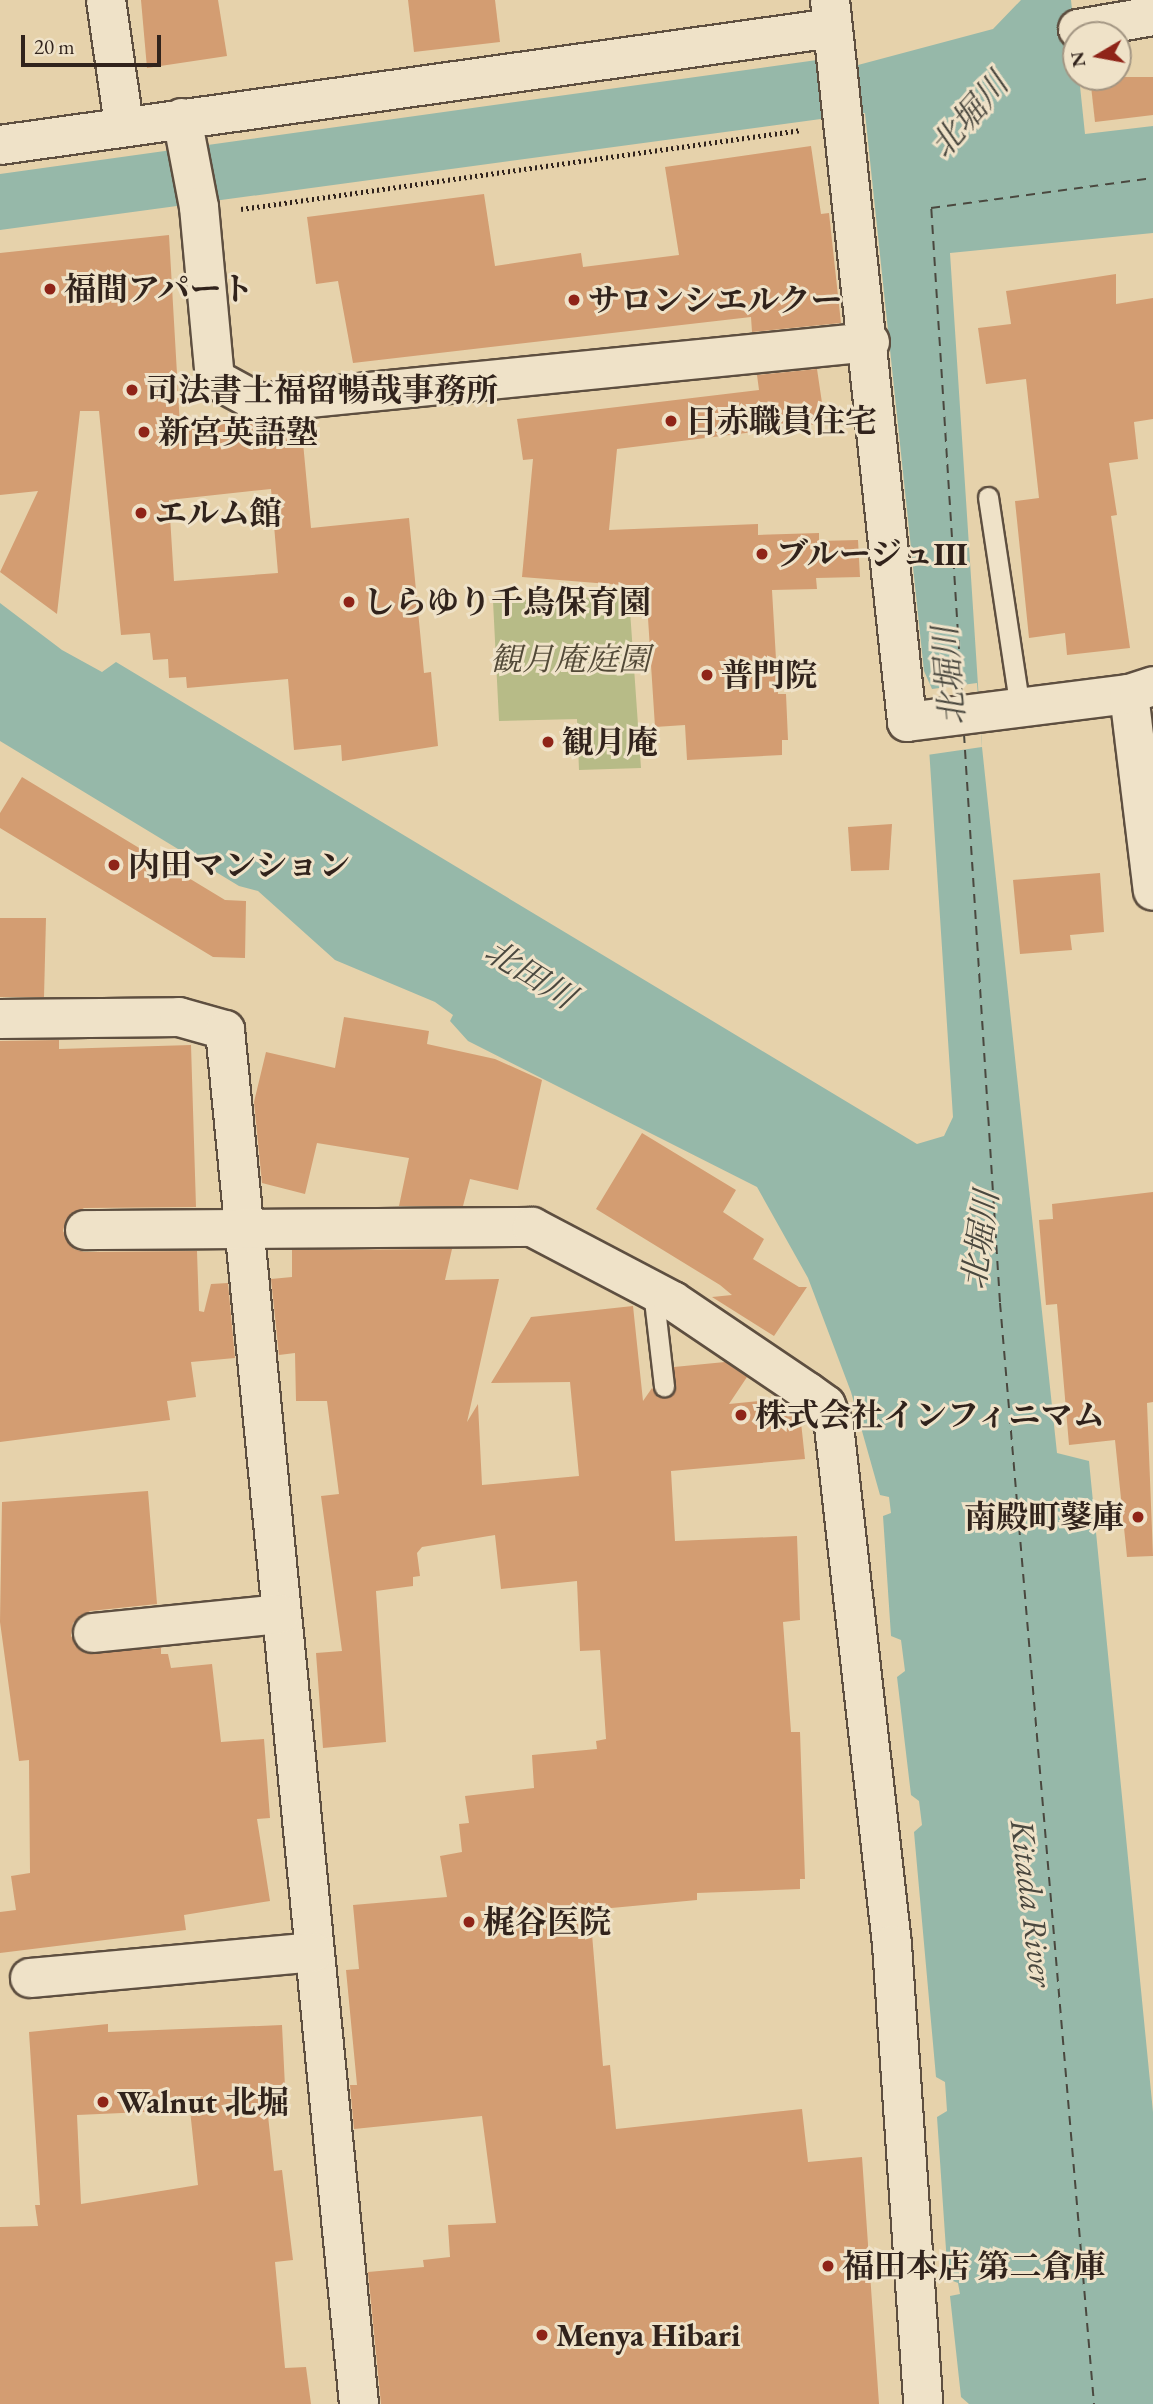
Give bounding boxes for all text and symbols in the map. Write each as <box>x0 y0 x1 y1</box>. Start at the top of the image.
scale bar <box>24 21 164 65</box>
north arrow <box>1062 21 1132 91</box>
text: 20 m <box>34 33 75 60</box>
text: N <box>1064 50 1091 69</box>
water label: 北堀川 <box>922 65 1016 165</box>
place label: 福間アパート <box>64 270 256 308</box>
marker: 福間アパート <box>42 281 58 297</box>
place label: サロンシエルクー <box>588 281 844 319</box>
marker: サロンシエルクー <box>566 292 582 308</box>
place label: 司法書士福留暢哉事務所 <box>146 371 498 409</box>
marker: 司法書士福留暢哉事務所 <box>124 382 140 398</box>
place label: 日赤職員住宅 <box>685 402 877 440</box>
place label: 新宮英語塾 <box>158 413 318 451</box>
marker: 日赤職員住宅 <box>663 413 679 429</box>
marker: 新宮英語塾 <box>136 424 152 440</box>
place label: エルム館 <box>155 494 283 532</box>
marker: エルム館 <box>133 505 149 521</box>
place label: ブルージュⅢ <box>776 535 970 573</box>
marker: ブルージュⅢ <box>754 546 770 562</box>
place label: しらゆり千鳥保育園 <box>363 583 651 621</box>
marker: しらゆり千鳥保育園 <box>341 594 357 610</box>
water label: 北堀川 <box>925 625 973 727</box>
park label: 観月庵庭園 <box>490 640 650 678</box>
place label: 普門院 <box>721 656 817 694</box>
marker: 普門院 <box>699 667 715 683</box>
place label: 観月庵 <box>562 723 658 761</box>
marker: 観月庵 <box>540 734 556 750</box>
place label: 内田マンション <box>128 846 352 884</box>
marker: 内田マンション <box>106 857 122 873</box>
water label: 北田川 <box>478 931 582 1017</box>
water label: 北堀川 <box>954 1188 1006 1292</box>
place label: 株式会社インフィニマム <box>755 1396 1107 1434</box>
marker: 株式会社インフィニマム <box>733 1407 749 1423</box>
place label: 南殿町鼕庫 <box>964 1498 1124 1536</box>
marker: 南殿町鼕庫 <box>1130 1509 1146 1525</box>
water label: Kitada River <box>1002 1817 1062 1989</box>
place label: 梶谷医院 <box>483 1903 611 1941</box>
marker: 梶谷医院 <box>461 1914 477 1930</box>
place label: Walnut 北堀 <box>117 2083 289 2121</box>
marker: Walnut 北堀 <box>95 2094 111 2110</box>
place label: 福田本店 第二倉庫 <box>842 2247 1106 2285</box>
marker: 福田本店 第二倉庫 <box>820 2258 836 2274</box>
place label: Menya Hibari <box>556 2316 741 2354</box>
marker: Menya Hibari <box>534 2327 550 2343</box>

